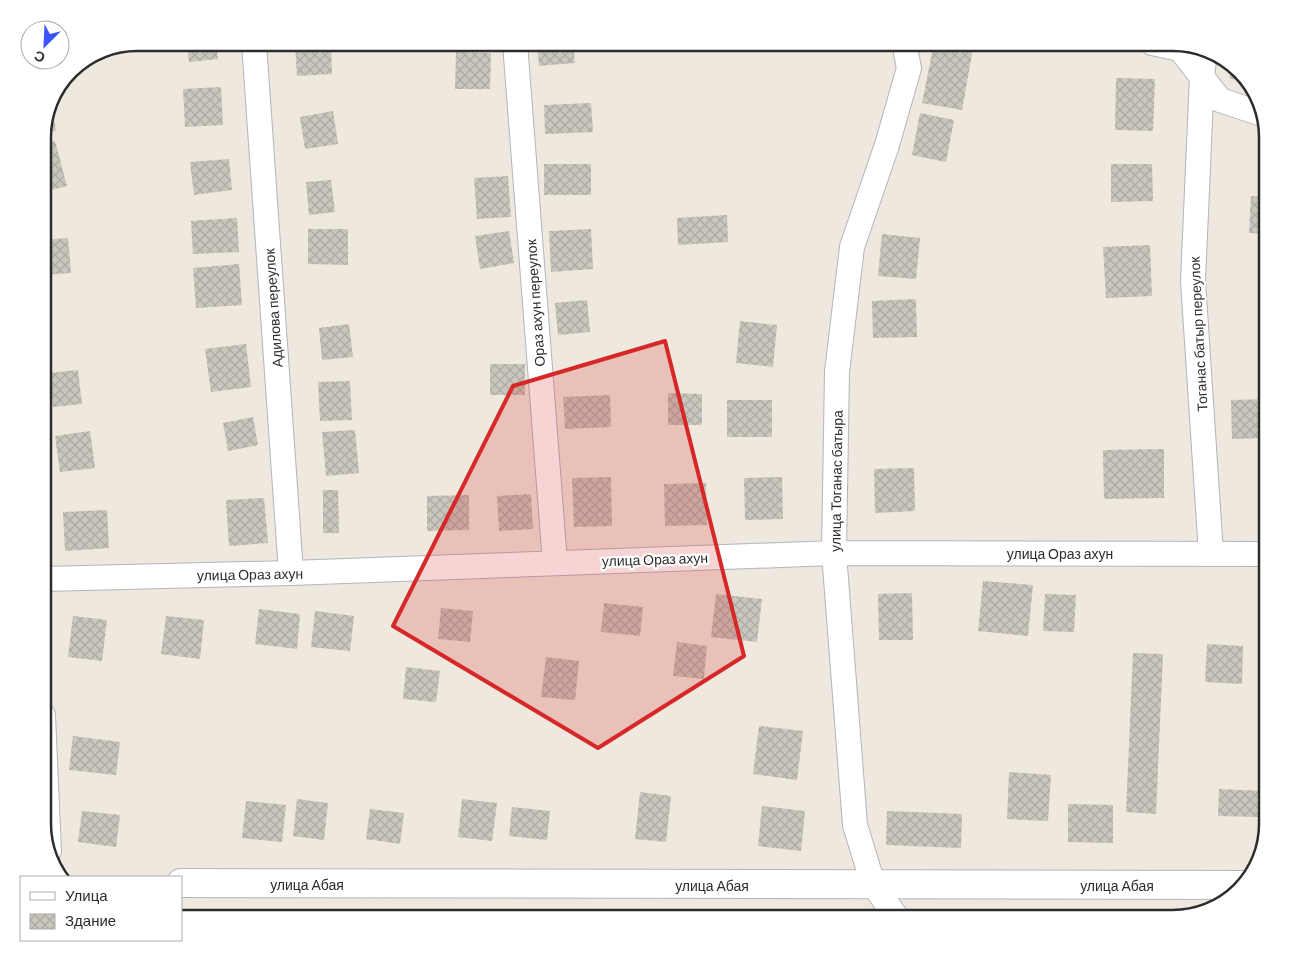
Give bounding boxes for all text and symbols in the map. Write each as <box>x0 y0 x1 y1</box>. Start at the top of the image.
north arrow <box>20 20 70 70</box>
text: С <box>31 48 48 67</box>
street label: Ораз ахун переулок <box>522 238 548 367</box>
street label: Адилова переулок <box>260 247 286 368</box>
street label: Тоганас батыр переулок <box>1185 255 1211 412</box>
street label: улица Тоганас батыра <box>826 410 846 552</box>
street label: улица Ораз ахун <box>1007 545 1113 562</box>
street label: улица Ораз ахун <box>602 549 708 569</box>
street label: улица Ораз ахун <box>197 565 303 583</box>
legend <box>20 876 182 941</box>
street label: улица Абая <box>270 876 344 893</box>
street label: улица Абая <box>675 877 749 894</box>
street label: улица Абая <box>1080 877 1154 894</box>
text: Улица <box>65 886 108 904</box>
text: Здание <box>65 911 116 929</box>

